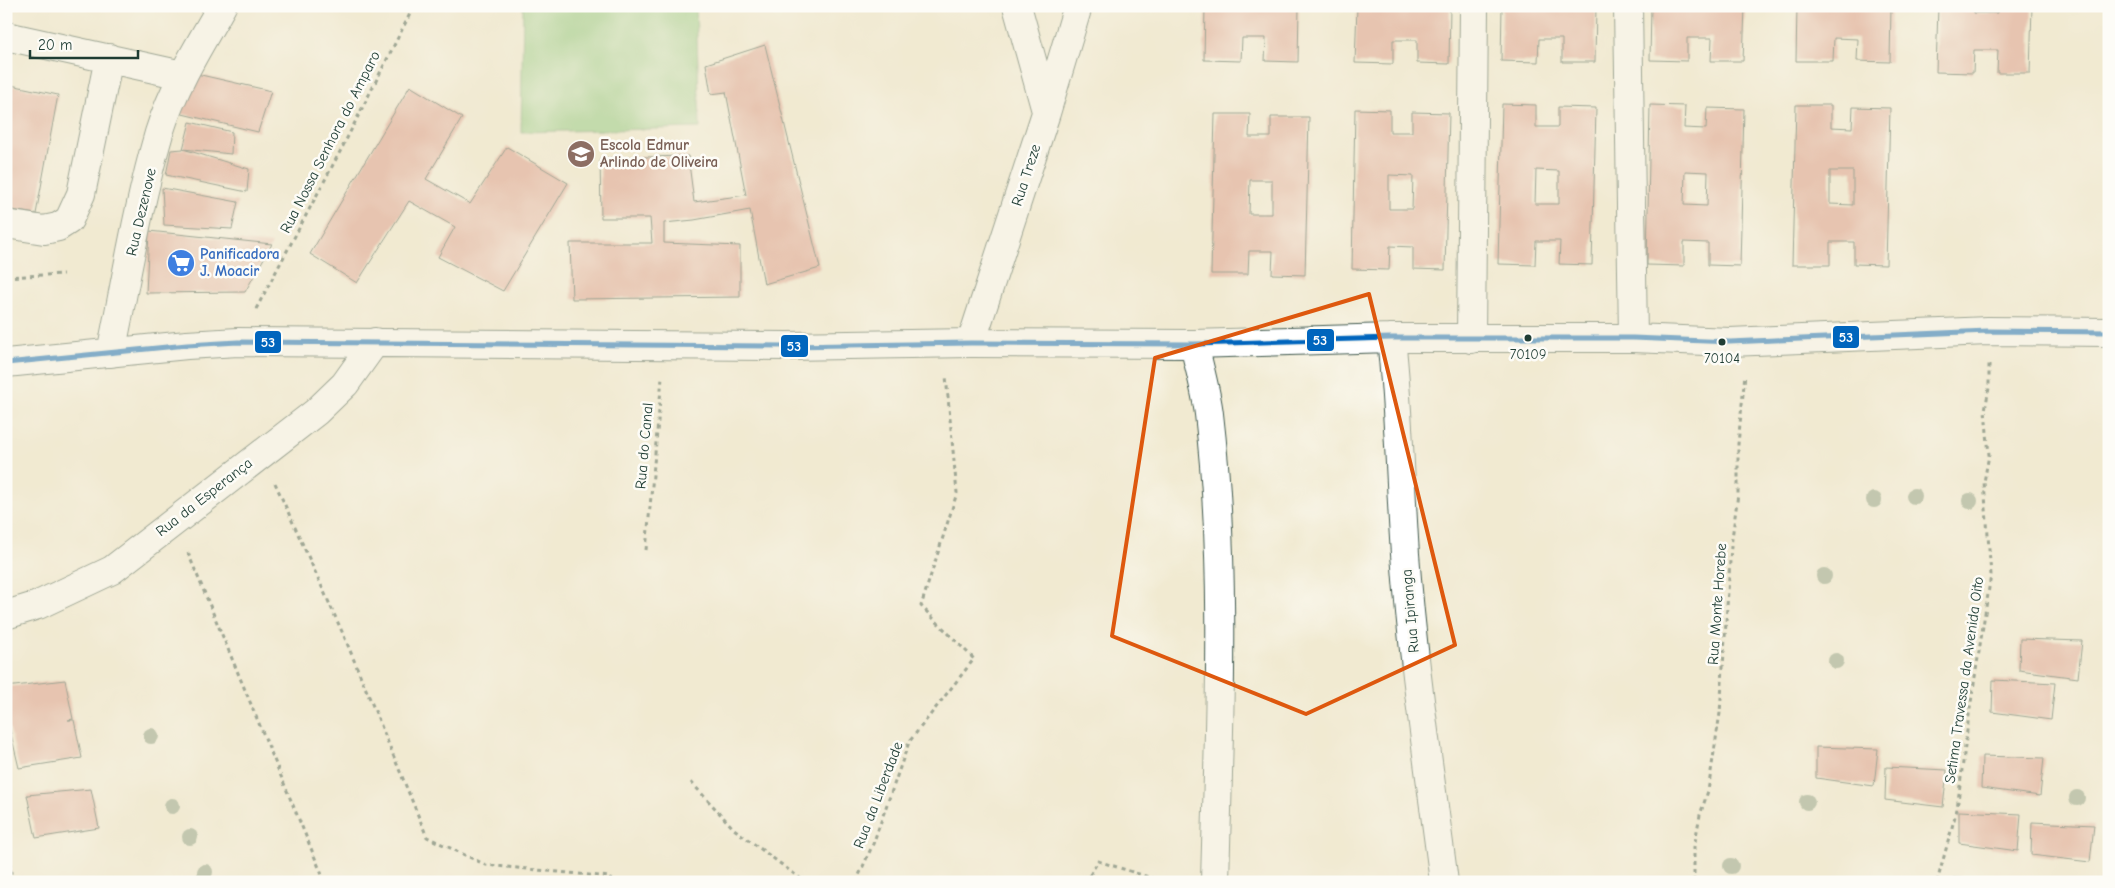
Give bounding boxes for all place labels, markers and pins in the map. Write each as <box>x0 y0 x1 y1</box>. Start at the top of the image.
place label: Escola Edmur Arlindo de Oliveira <box>600 136 718 171</box>
school or university icon: Escola Edmur Arlindo de Oliveira <box>566 139 596 169</box>
place label: Panificadora J. Moacir <box>200 245 280 280</box>
supermarket icon: Panificadora J. Moacir <box>166 248 196 278</box>
marker: 70109 <box>1523 333 1533 343</box>
marker: 70104 <box>1717 337 1727 347</box>
place label: 70109 <box>1510 346 1546 363</box>
place label: 70104 <box>1704 350 1740 367</box>

